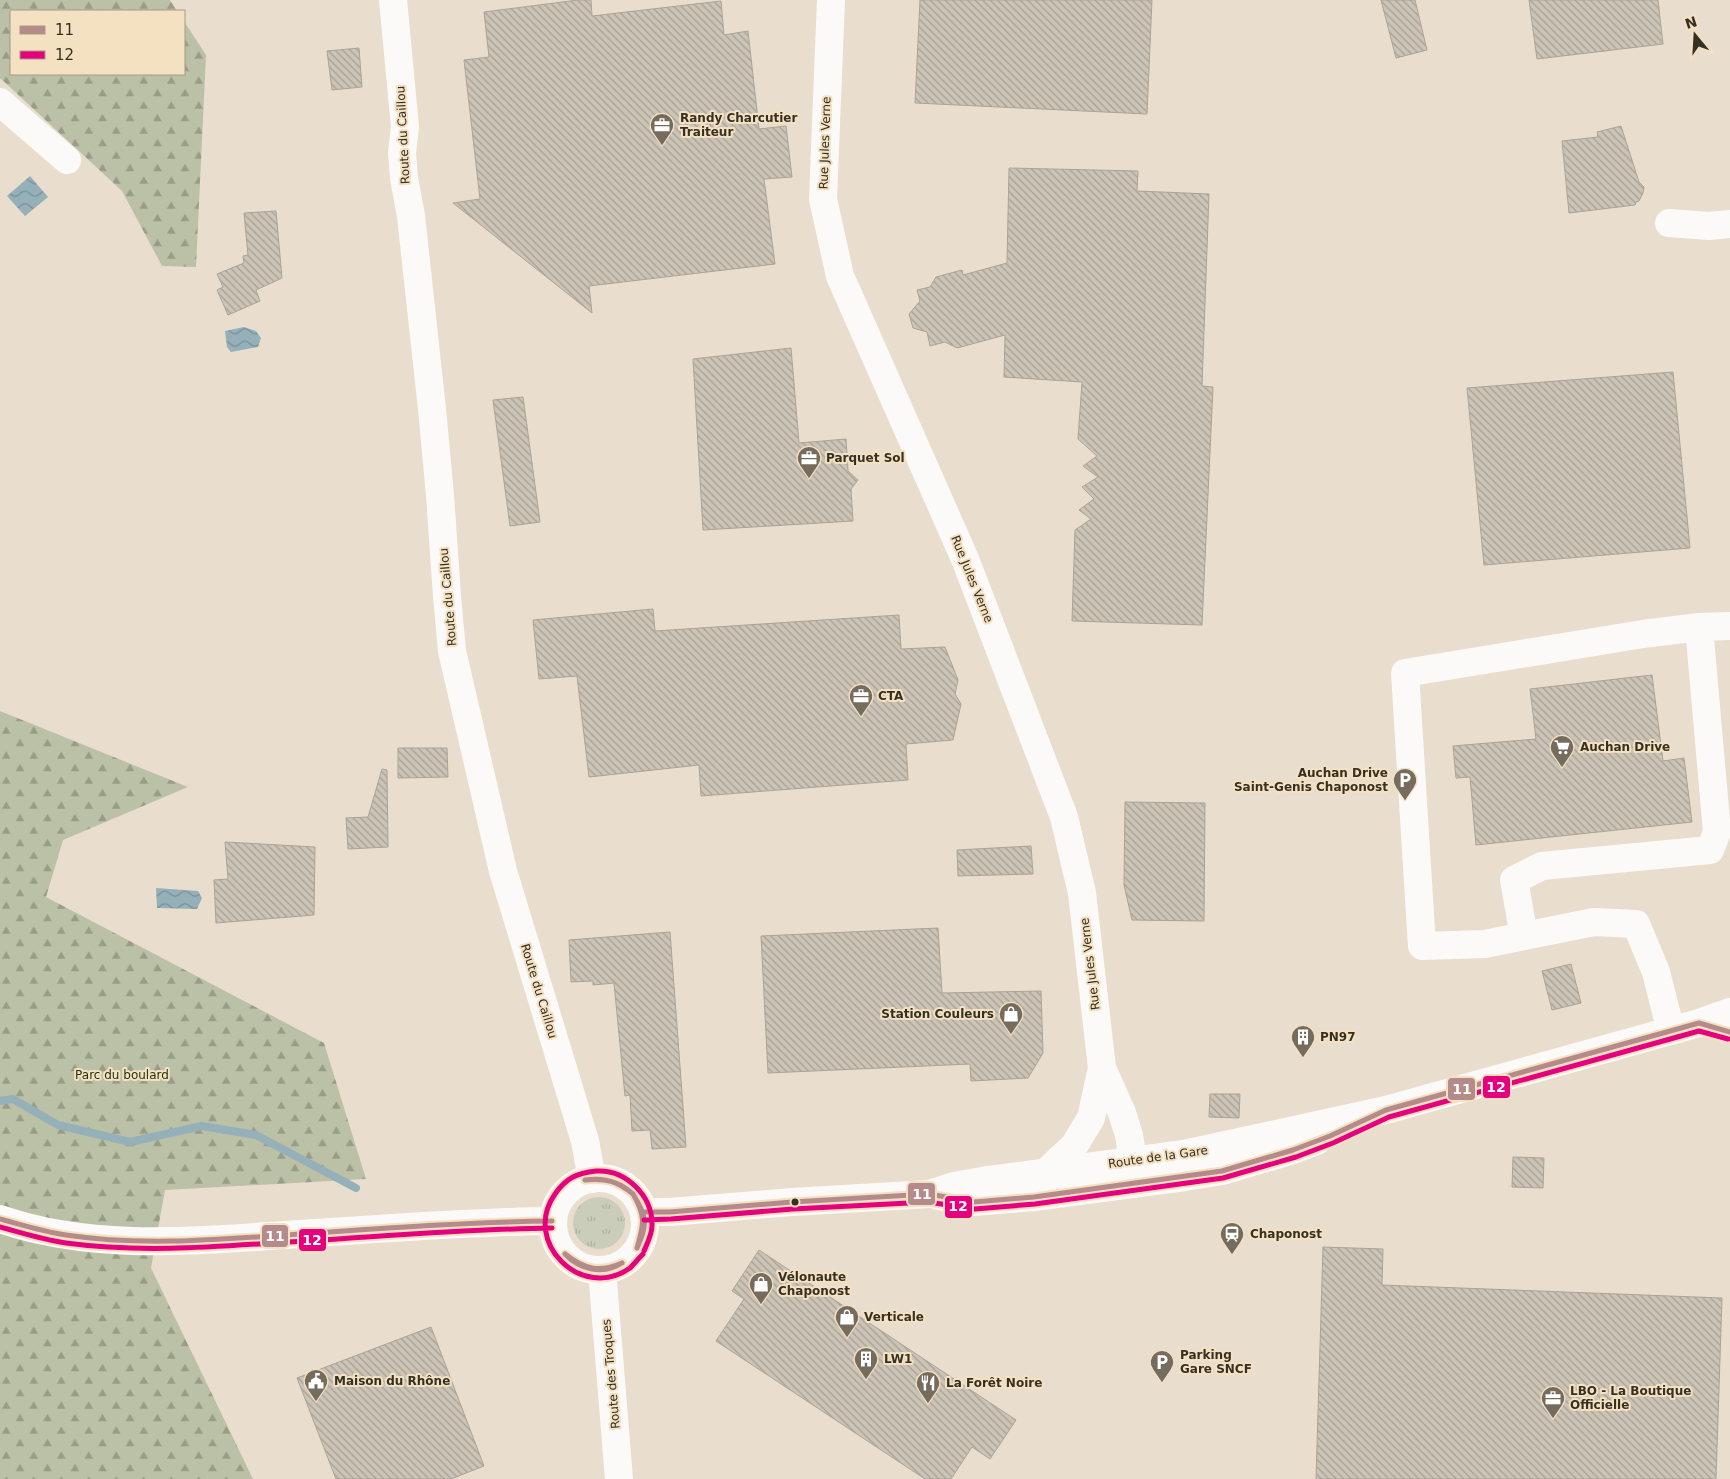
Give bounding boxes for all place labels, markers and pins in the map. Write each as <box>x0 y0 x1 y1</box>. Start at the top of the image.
place label: Randy Charcutier Traiteur <box>680 111 797 139</box>
office icon: Randy Charcutier Traiteur <box>649 112 675 146</box>
office icon: Parquet Sol <box>796 445 822 479</box>
place label: Parquet Sol <box>826 451 905 465</box>
office icon: CTA <box>848 683 874 717</box>
place label: CTA <box>878 689 904 703</box>
supermarket icon: Auchan Drive <box>1549 734 1575 768</box>
place label: Auchan Drive <box>1580 740 1670 754</box>
place label: Auchan Drive Saint-Genis Chaponost <box>1234 766 1388 794</box>
parking icon: Auchan Drive Saint-Genis Chaponost <box>1392 767 1418 801</box>
shop icon: Station Couleurs <box>998 1001 1024 1035</box>
place label: Station Couleurs <box>881 1007 994 1021</box>
building icon: PN97 <box>1290 1024 1316 1058</box>
place label: PN97 <box>1320 1030 1356 1044</box>
unlabelled marker <box>790 1197 800 1207</box>
station icon: Chaponost <box>1219 1221 1245 1255</box>
place label: Chaponost <box>1250 1227 1322 1241</box>
place label: Vélonaute Chaponost <box>778 1270 850 1298</box>
shop icon: Vélonaute Chaponost <box>748 1271 774 1305</box>
shop icon: Verticale <box>834 1304 860 1338</box>
place label: Verticale <box>864 1310 924 1324</box>
building icon: LW1 <box>853 1346 879 1380</box>
place label: Parking Gare SNCF <box>1180 1348 1252 1376</box>
parking icon: Parking Gare SNCF <box>1149 1349 1175 1383</box>
place label: LW1 <box>884 1352 912 1366</box>
public building icon: Maison du Rhône <box>303 1368 329 1402</box>
restaurant icon: La Forêt Noire <box>915 1370 941 1404</box>
place label: Maison du Rhône <box>334 1374 450 1388</box>
place label: La Forêt Noire <box>946 1376 1042 1390</box>
place label: LBO - La Boutique Officielle <box>1570 1384 1691 1412</box>
office icon: LBO - La Boutique Officielle <box>1540 1385 1566 1419</box>

